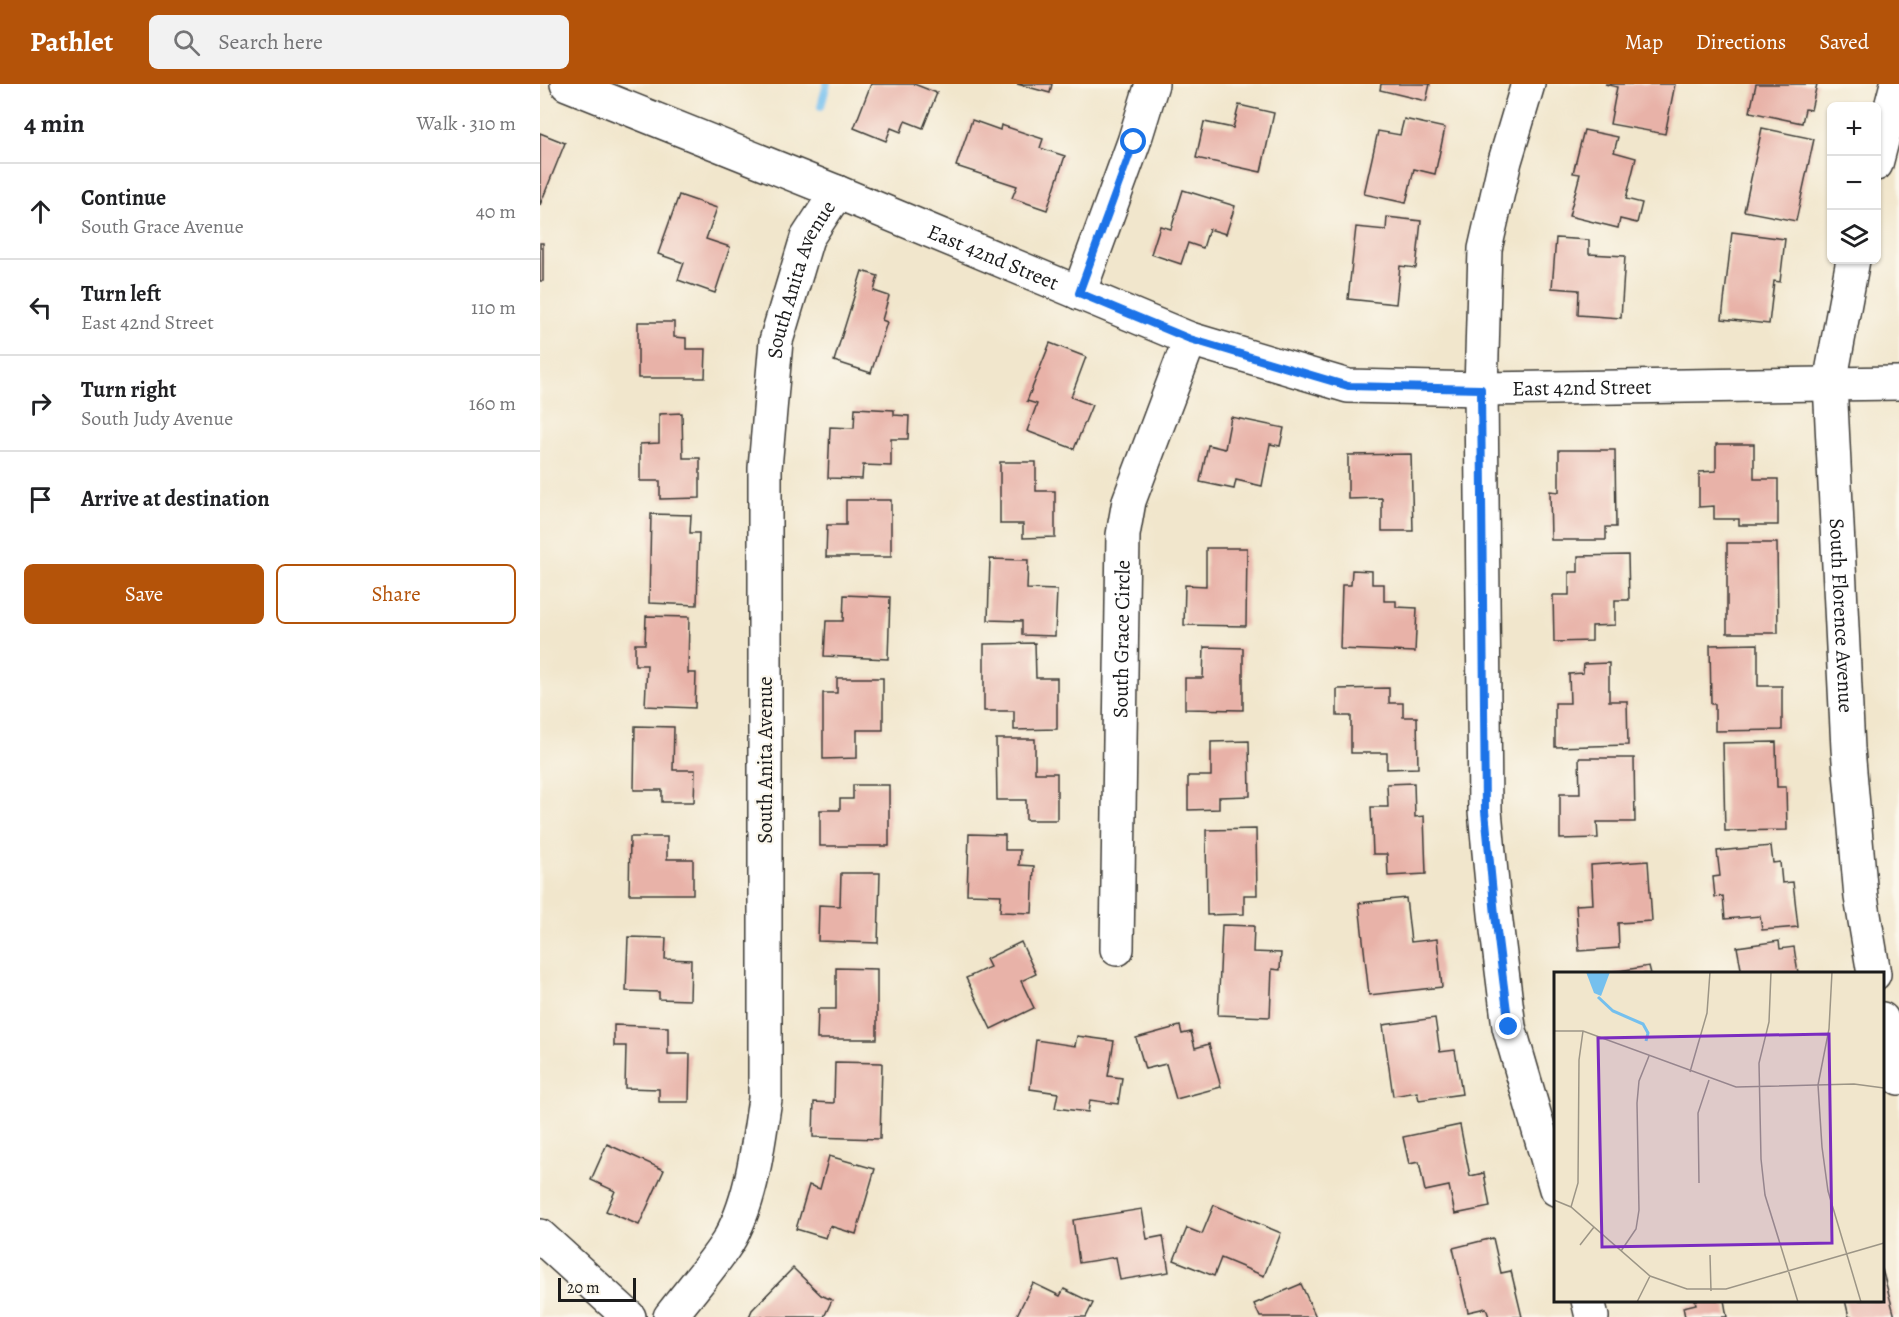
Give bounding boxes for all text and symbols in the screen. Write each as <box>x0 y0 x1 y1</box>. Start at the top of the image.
search box <box>149 15 569 69</box>
text: Pathlet <box>30 23 113 61</box>
icon: search <box>170 26 203 59</box>
text: Search here <box>218 27 323 57</box>
text: Map <box>1625 28 1663 56</box>
text: Directions <box>1696 28 1786 56</box>
text: Saved <box>1819 28 1869 56</box>
map controls <box>1827 102 1881 264</box>
button: + <box>1827 102 1881 156</box>
text: 4 min <box>24 106 85 141</box>
text: Walk · 310 m <box>417 110 516 137</box>
route start <box>1120 128 1146 154</box>
button: − <box>1827 156 1881 210</box>
text: Continue <box>81 183 166 213</box>
icon: ahead <box>24 195 57 228</box>
street label: South Anita Avenue <box>761 195 842 360</box>
text: 40 m <box>476 198 516 225</box>
button: layers <box>1827 210 1881 264</box>
text: South Grace Avenue <box>81 213 244 240</box>
street label: East 42nd Street <box>923 217 1063 297</box>
text: Turn left <box>81 279 161 309</box>
icon: left <box>24 291 57 324</box>
text: 110 m <box>471 294 516 321</box>
text: East 42nd Street <box>81 309 214 336</box>
street label: East 42nd Street <box>1512 373 1652 403</box>
text: Turn right <box>81 375 177 405</box>
icon: right <box>24 387 57 420</box>
text: 160 m <box>469 390 516 417</box>
text: South Judy Avenue <box>81 405 233 432</box>
icon: arrive <box>24 483 57 516</box>
text: Arrive at destination <box>81 484 270 514</box>
street label: South Florence Avenue <box>1823 518 1860 714</box>
street label: South Grace Circle <box>1106 560 1137 718</box>
button: Save <box>24 564 264 624</box>
button: Share <box>276 564 516 624</box>
street label: South Anita Avenue <box>751 676 779 844</box>
inset map <box>1554 972 1884 1302</box>
route end <box>1495 1013 1521 1039</box>
scale bar <box>558 1275 636 1302</box>
text: 20 m <box>567 1277 600 1299</box>

